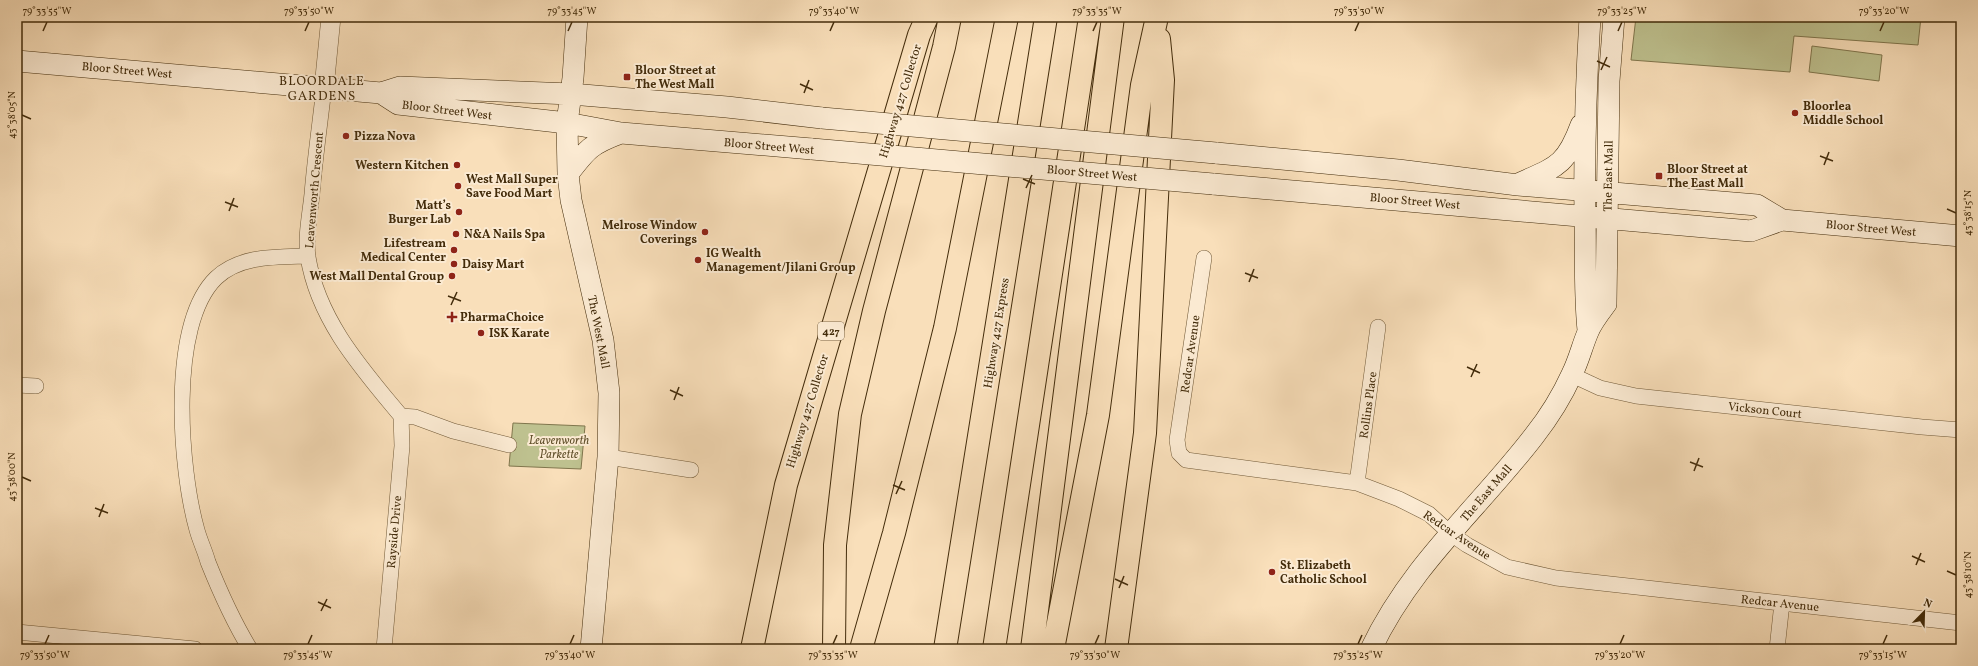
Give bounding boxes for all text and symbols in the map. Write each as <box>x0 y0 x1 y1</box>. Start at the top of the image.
text: 79°33'55"W <box>22 4 72 18</box>
text: 79°33'50"W <box>284 4 334 18</box>
text: 79°33'45"W <box>547 4 597 18</box>
text: 79°33'40"W <box>809 4 859 18</box>
text: 79°33'35"W <box>1072 4 1122 18</box>
text: 79°33'30"W <box>1334 4 1384 18</box>
text: 79°33'25"W <box>1597 4 1647 18</box>
text: 79°33'20"W <box>1859 4 1909 18</box>
street label: Highway 427 Collector <box>876 42 926 160</box>
street label: Bloor Street West <box>81 59 173 83</box>
place label: Bloor Street at The West Mall <box>635 63 716 93</box>
marker: Bloor Street at The West Mall <box>622 72 632 82</box>
district label: BLOORDALE GARDENS <box>279 73 365 106</box>
text: 43°38'05"N <box>5 90 19 139</box>
street label: Bloor Street West <box>401 98 493 124</box>
place label: Bloorlea Middle School <box>1803 99 1883 129</box>
marker: Bloorlea Middle School <box>1790 108 1800 118</box>
place label: Pizza Nova <box>354 129 416 145</box>
street label: Leavenworth Crescent <box>302 131 328 249</box>
marker: Pizza Nova <box>341 131 351 141</box>
street label: Bloor Street West <box>723 135 815 159</box>
street label: The East Mall <box>1600 140 1618 212</box>
place label: Western Kitchen <box>355 158 449 174</box>
marker: Western Kitchen <box>452 160 462 170</box>
street label: Bloor Street West <box>1046 162 1138 186</box>
place label: Bloor Street at The East Mall <box>1667 162 1748 192</box>
marker: Bloor Street at The East Mall <box>1654 171 1664 181</box>
place label: West Mall Super Save Food Mart <box>466 172 558 202</box>
marker: West Mall Super Save Food Mart <box>453 181 463 191</box>
text: 43°38'15"N <box>1961 189 1975 236</box>
street label: Bloor Street West <box>1369 190 1461 214</box>
place label: Matt’s Burger Lab <box>388 198 451 228</box>
marker: Matt’s Burger Lab <box>454 207 464 217</box>
street label: Bloor Street West <box>1825 217 1917 241</box>
place label: Melrose Window Coverings <box>602 218 698 248</box>
place label: N&A Nails Spa <box>464 227 546 243</box>
marker: Melrose Window Coverings <box>700 227 710 237</box>
marker: N&A Nails Spa <box>451 229 461 239</box>
place label: Lifestream Medical Center <box>361 236 446 266</box>
marker: Lifestream Medical Center <box>449 245 459 255</box>
place label: IG Wealth Management/Jilani Group <box>706 246 856 276</box>
marker: IG Wealth Management/Jilani Group <box>693 255 703 265</box>
place label: Daisy Mart <box>462 257 525 273</box>
marker: Daisy Mart <box>449 259 459 269</box>
place label: West Mall Dental Group <box>309 269 444 285</box>
marker: West Mall Dental Group <box>447 271 457 281</box>
street label: Highway 427 Express <box>980 277 1014 390</box>
street label: The West Mall <box>583 294 613 371</box>
place label: PharmaChoice <box>460 310 544 326</box>
marker: PharmaChoice <box>447 312 457 322</box>
street label: Redcar Avenue <box>1178 314 1204 394</box>
road number: 427 <box>818 322 844 340</box>
place label: ISK Karate <box>489 326 549 342</box>
marker: ISK Karate <box>476 328 486 338</box>
street label: Highway 427 Collector <box>783 352 833 470</box>
street label: Rollins Place <box>1356 370 1382 440</box>
street label: Vickson Court <box>1727 399 1803 423</box>
park label: Leavenworth Parkette <box>529 433 589 463</box>
text: 43°38'00"N <box>5 452 19 502</box>
street label: The East Mall <box>1457 461 1516 526</box>
street label: Rayside Drive <box>384 495 406 569</box>
street label: Redcar Avenue <box>1419 507 1494 565</box>
text: 43°38'10"N <box>1961 551 1975 599</box>
place label: St. Elizabeth Catholic School <box>1280 558 1367 588</box>
marker: St. Elizabeth Catholic School <box>1267 567 1277 577</box>
street label: Redcar Avenue <box>1740 592 1820 616</box>
north arrow <box>1904 592 1944 632</box>
text: N <box>1921 596 1934 613</box>
text: 79°33'50"W <box>20 648 70 662</box>
text: 79°33'45"W <box>283 648 333 662</box>
text: 79°33'40"W <box>545 648 595 662</box>
text: 79°33'35"W <box>808 648 858 662</box>
text: 79°33'30"W <box>1070 648 1120 662</box>
text: 79°33'25"W <box>1333 648 1383 662</box>
text: 79°33'20"W <box>1595 648 1645 662</box>
text: 79°33'15"W <box>1859 648 1907 662</box>

